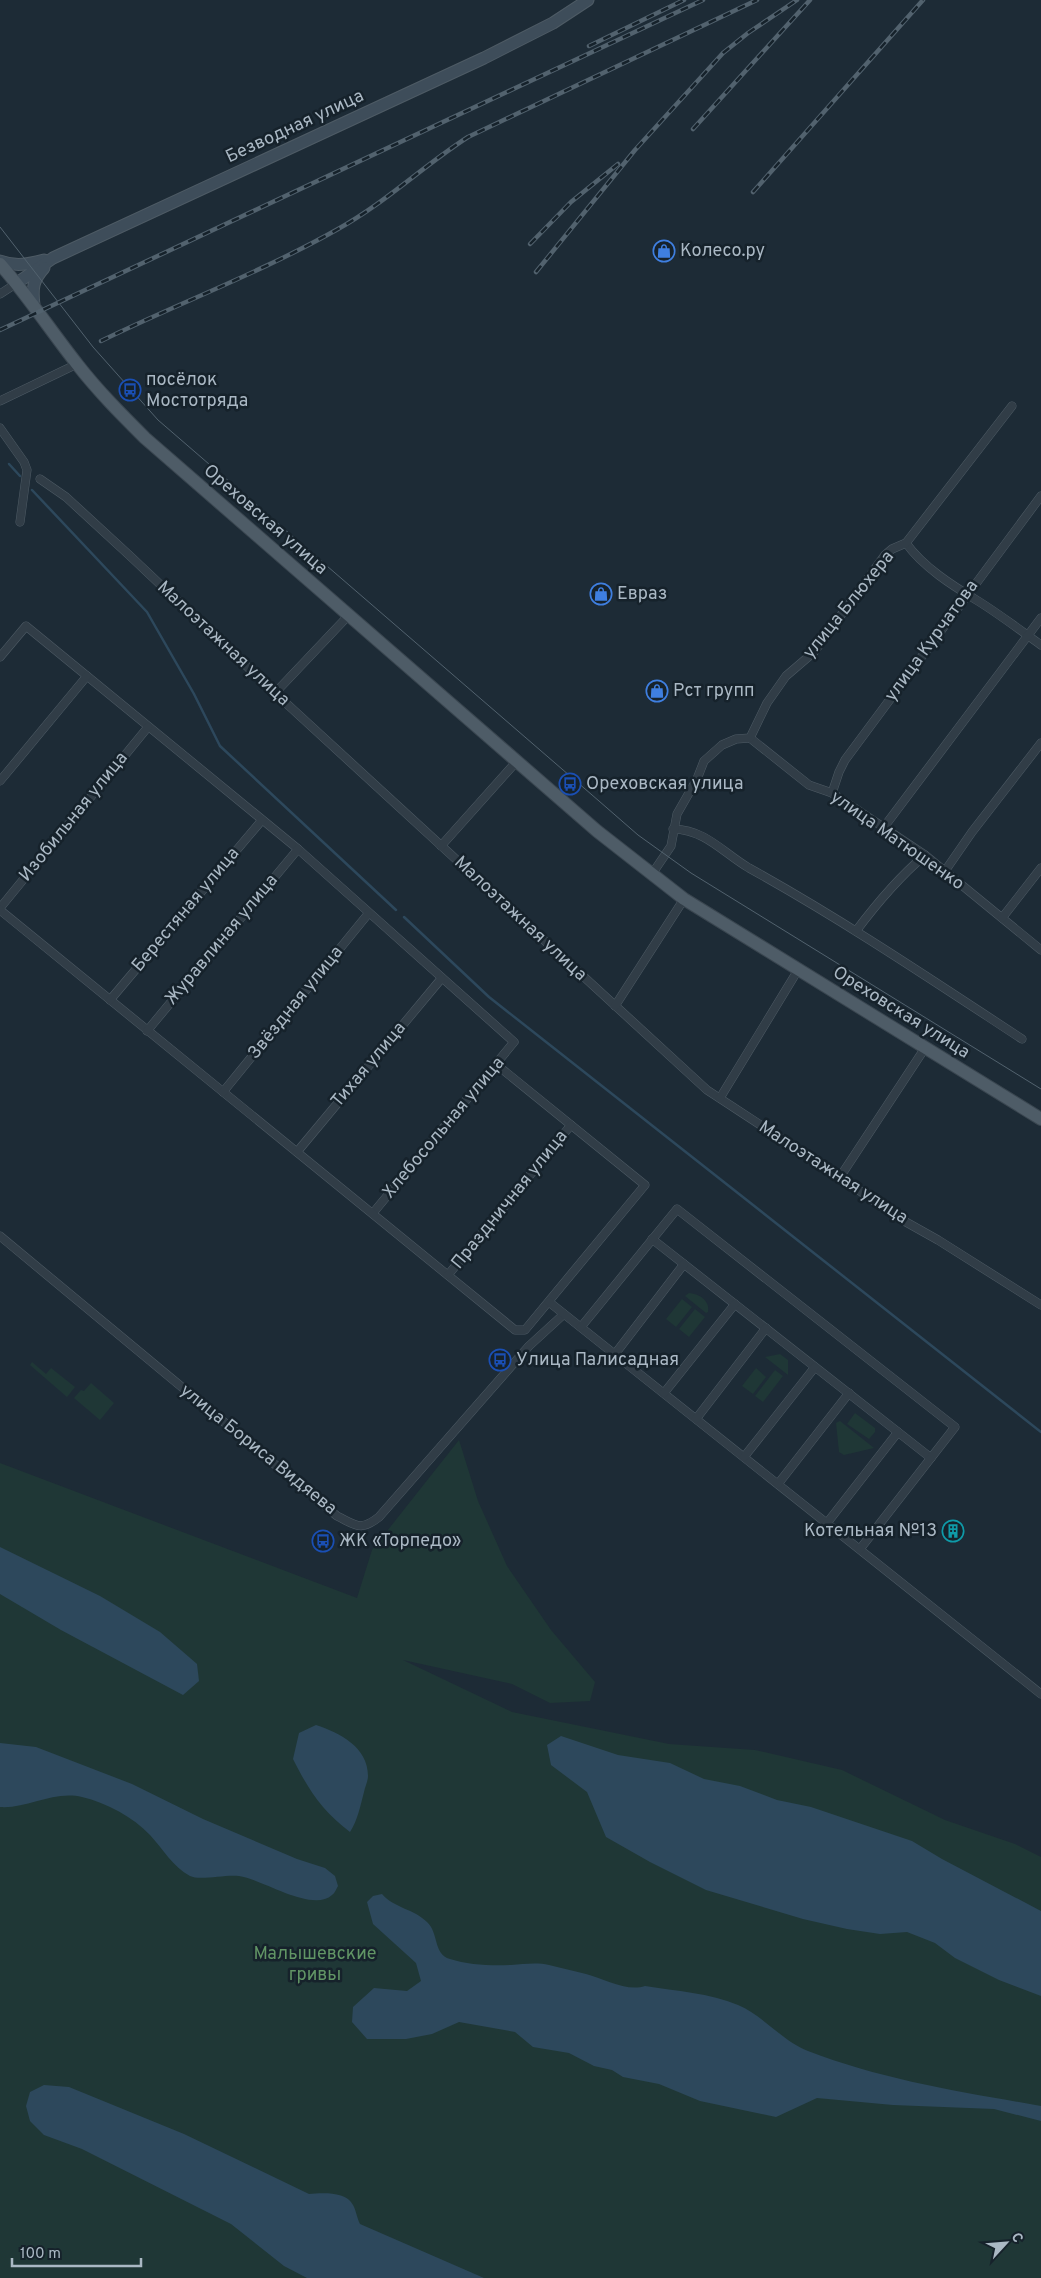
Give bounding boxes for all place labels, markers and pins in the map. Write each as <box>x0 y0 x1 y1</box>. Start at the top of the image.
shop icon: Колесо.ру <box>652 239 676 263</box>
place label: Колесо.ру <box>680 240 765 263</box>
place label: посёлок Мостотряда <box>146 369 248 413</box>
bus stop icon: посёлок Мостотряда <box>118 378 142 402</box>
shop icon: Евраз <box>589 582 613 606</box>
place label: Евраз <box>617 583 667 606</box>
shop icon: Рст групп <box>645 679 669 703</box>
place label: Рст групп <box>673 680 755 703</box>
bus stop icon: Ореховская улица <box>558 772 582 796</box>
place label: Ореховская улица <box>586 773 743 796</box>
bus stop icon: Улица Палисадная <box>488 1348 512 1372</box>
place label: Улица Палисадная <box>516 1349 679 1372</box>
building icon: Котельная №13 <box>941 1519 965 1543</box>
place label: Котельная №13 <box>804 1520 937 1543</box>
bus stop icon: ЖК «Торпедо» <box>311 1529 335 1553</box>
place label: ЖК «Торпедо» <box>339 1530 461 1553</box>

